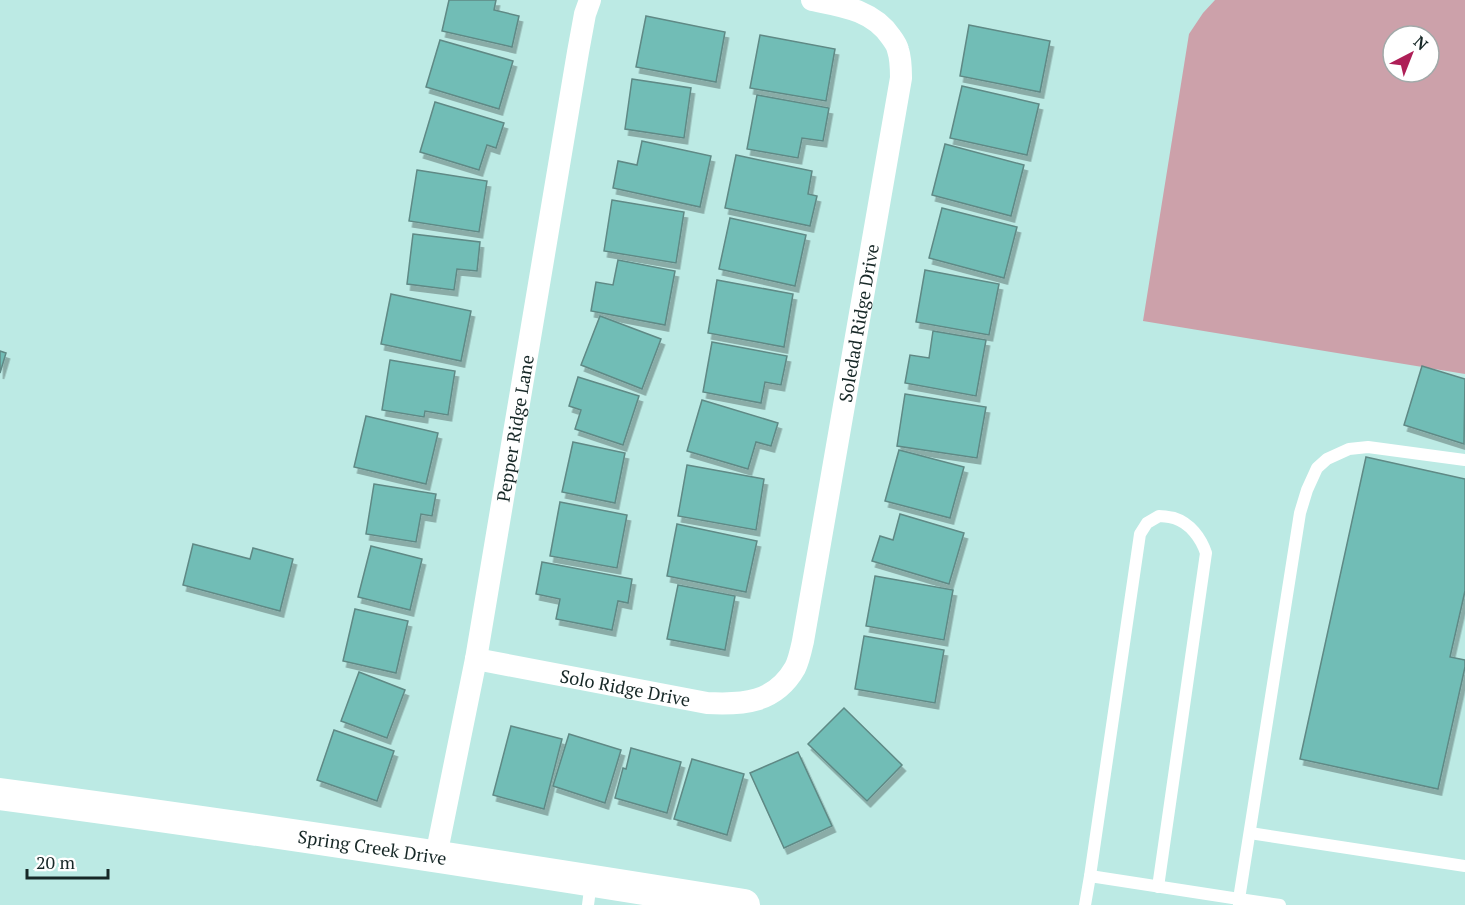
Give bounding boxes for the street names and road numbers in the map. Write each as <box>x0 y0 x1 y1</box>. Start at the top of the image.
street label: Soledad Ridge Drive <box>833 242 884 404</box>
street label: Pepper Ridge Lane <box>491 353 539 504</box>
street label: Solo Ridge Drive <box>558 663 692 712</box>
street label: Spring Creek Drive <box>296 824 448 870</box>

